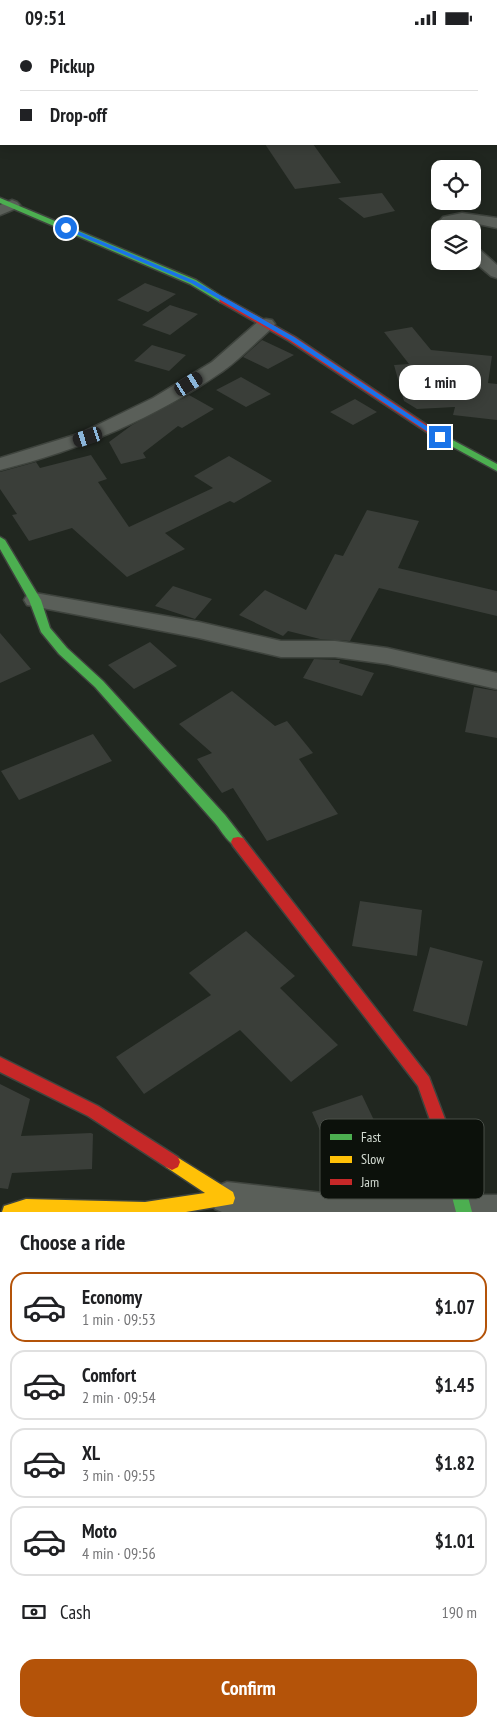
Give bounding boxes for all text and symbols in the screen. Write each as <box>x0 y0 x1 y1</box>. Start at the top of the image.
text: 09:51 <box>25 6 66 30</box>
text: Pickup <box>50 54 95 78</box>
text: Drop-off <box>50 103 107 127</box>
map controls <box>431 160 481 270</box>
button: locate <box>431 160 481 210</box>
route start <box>55 217 77 239</box>
button: layers <box>431 220 481 270</box>
callout: 1 min <box>399 365 481 399</box>
car <box>172 370 205 398</box>
text: 1 min <box>424 372 456 392</box>
car <box>71 425 104 449</box>
route end <box>429 426 451 448</box>
legend <box>320 1119 484 1199</box>
text: Fast <box>361 1128 381 1146</box>
text: Slow <box>361 1150 385 1168</box>
text: Jam <box>360 1173 379 1191</box>
text: Choose a ride <box>20 1228 125 1256</box>
icon: car <box>22 1285 67 1330</box>
text: Economy <box>82 1285 142 1309</box>
text: $1.07 <box>435 1295 475 1319</box>
text: 1 min · 09:53 <box>82 1309 156 1329</box>
icon: car <box>22 1363 67 1408</box>
text: Comfort <box>82 1363 136 1387</box>
text: $1.45 <box>435 1373 475 1397</box>
text: 2 min · 09:54 <box>82 1387 156 1407</box>
icon: car <box>22 1441 67 1486</box>
text: XL <box>82 1441 100 1465</box>
text: $1.82 <box>435 1451 475 1475</box>
text: 3 min · 09:55 <box>82 1465 156 1485</box>
icon: car <box>22 1519 67 1564</box>
text: Moto <box>82 1519 117 1543</box>
text: $1.01 <box>435 1529 475 1553</box>
text: 4 min · 09:56 <box>82 1543 156 1563</box>
icon: cash <box>20 1598 48 1626</box>
text: Cash <box>60 1600 91 1624</box>
text: 190 m <box>442 1602 477 1622</box>
button: Confirm <box>20 1659 477 1717</box>

